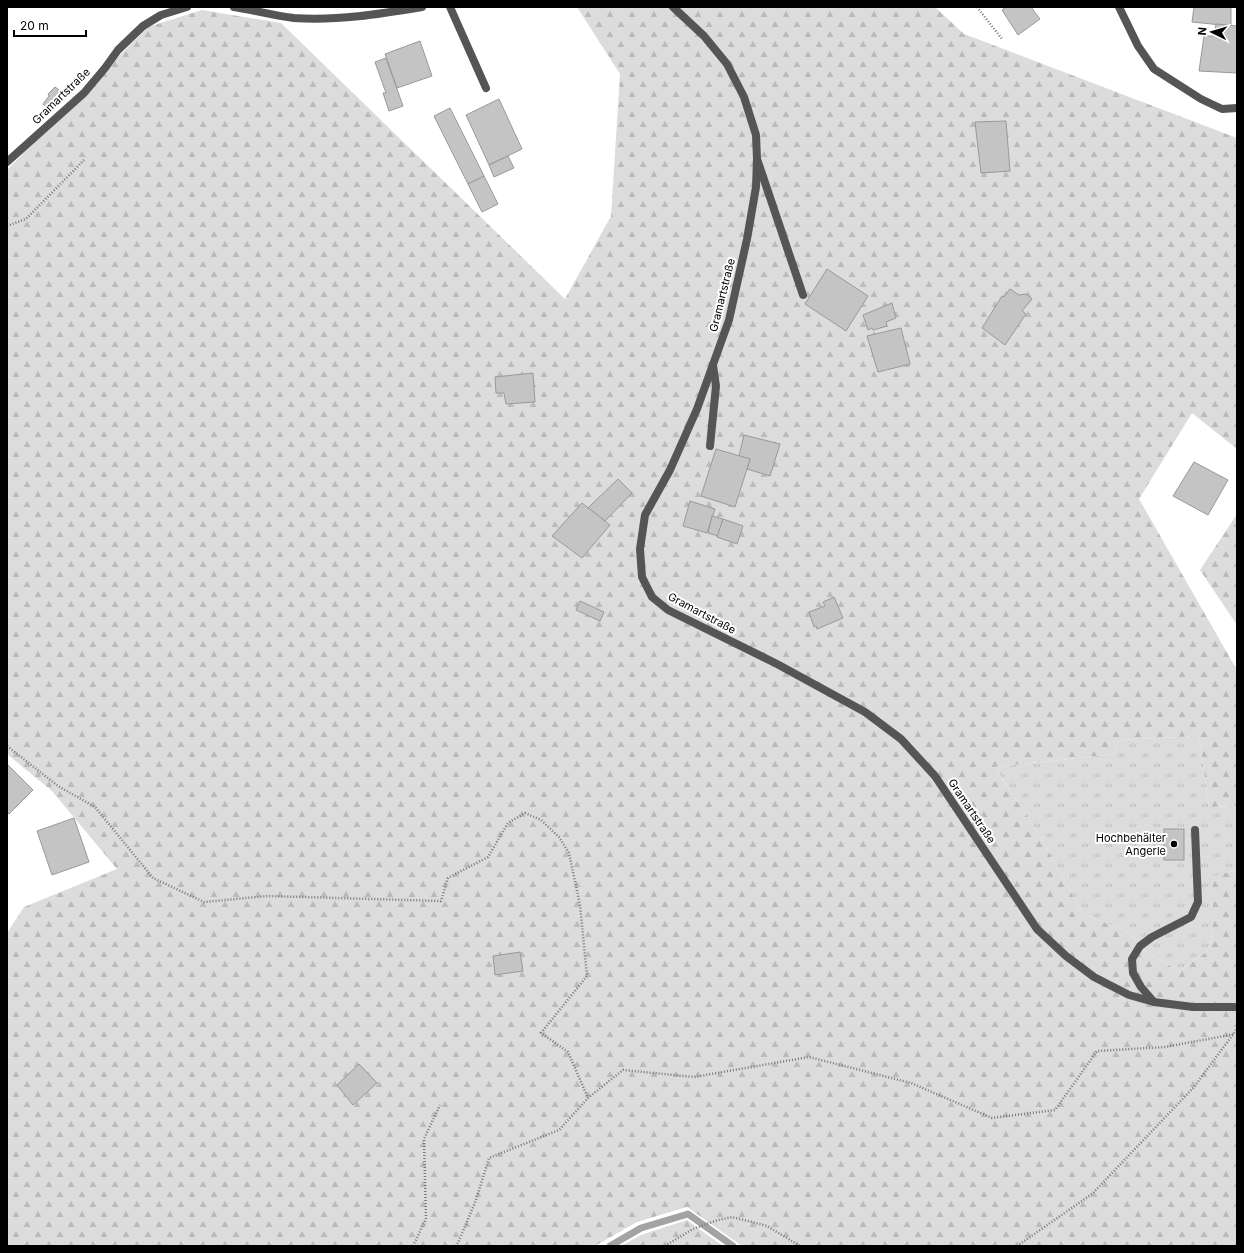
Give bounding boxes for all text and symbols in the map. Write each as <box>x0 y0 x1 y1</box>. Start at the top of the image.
scale bar <box>14 12 86 38</box>
north arrow <box>1192 12 1232 52</box>
text: 20 m <box>20 18 49 33</box>
text: N <box>1195 26 1209 36</box>
street label: Gramartstraße <box>29 65 93 127</box>
street label: Gramartstraße <box>706 257 738 333</box>
street label: Gramartstraße <box>666 589 738 637</box>
street label: Gramartstraße <box>945 776 999 846</box>
place label: Hochbehälter Angerle <box>1096 831 1166 858</box>
marker: Hochbehälter Angerle <box>1169 839 1179 849</box>

